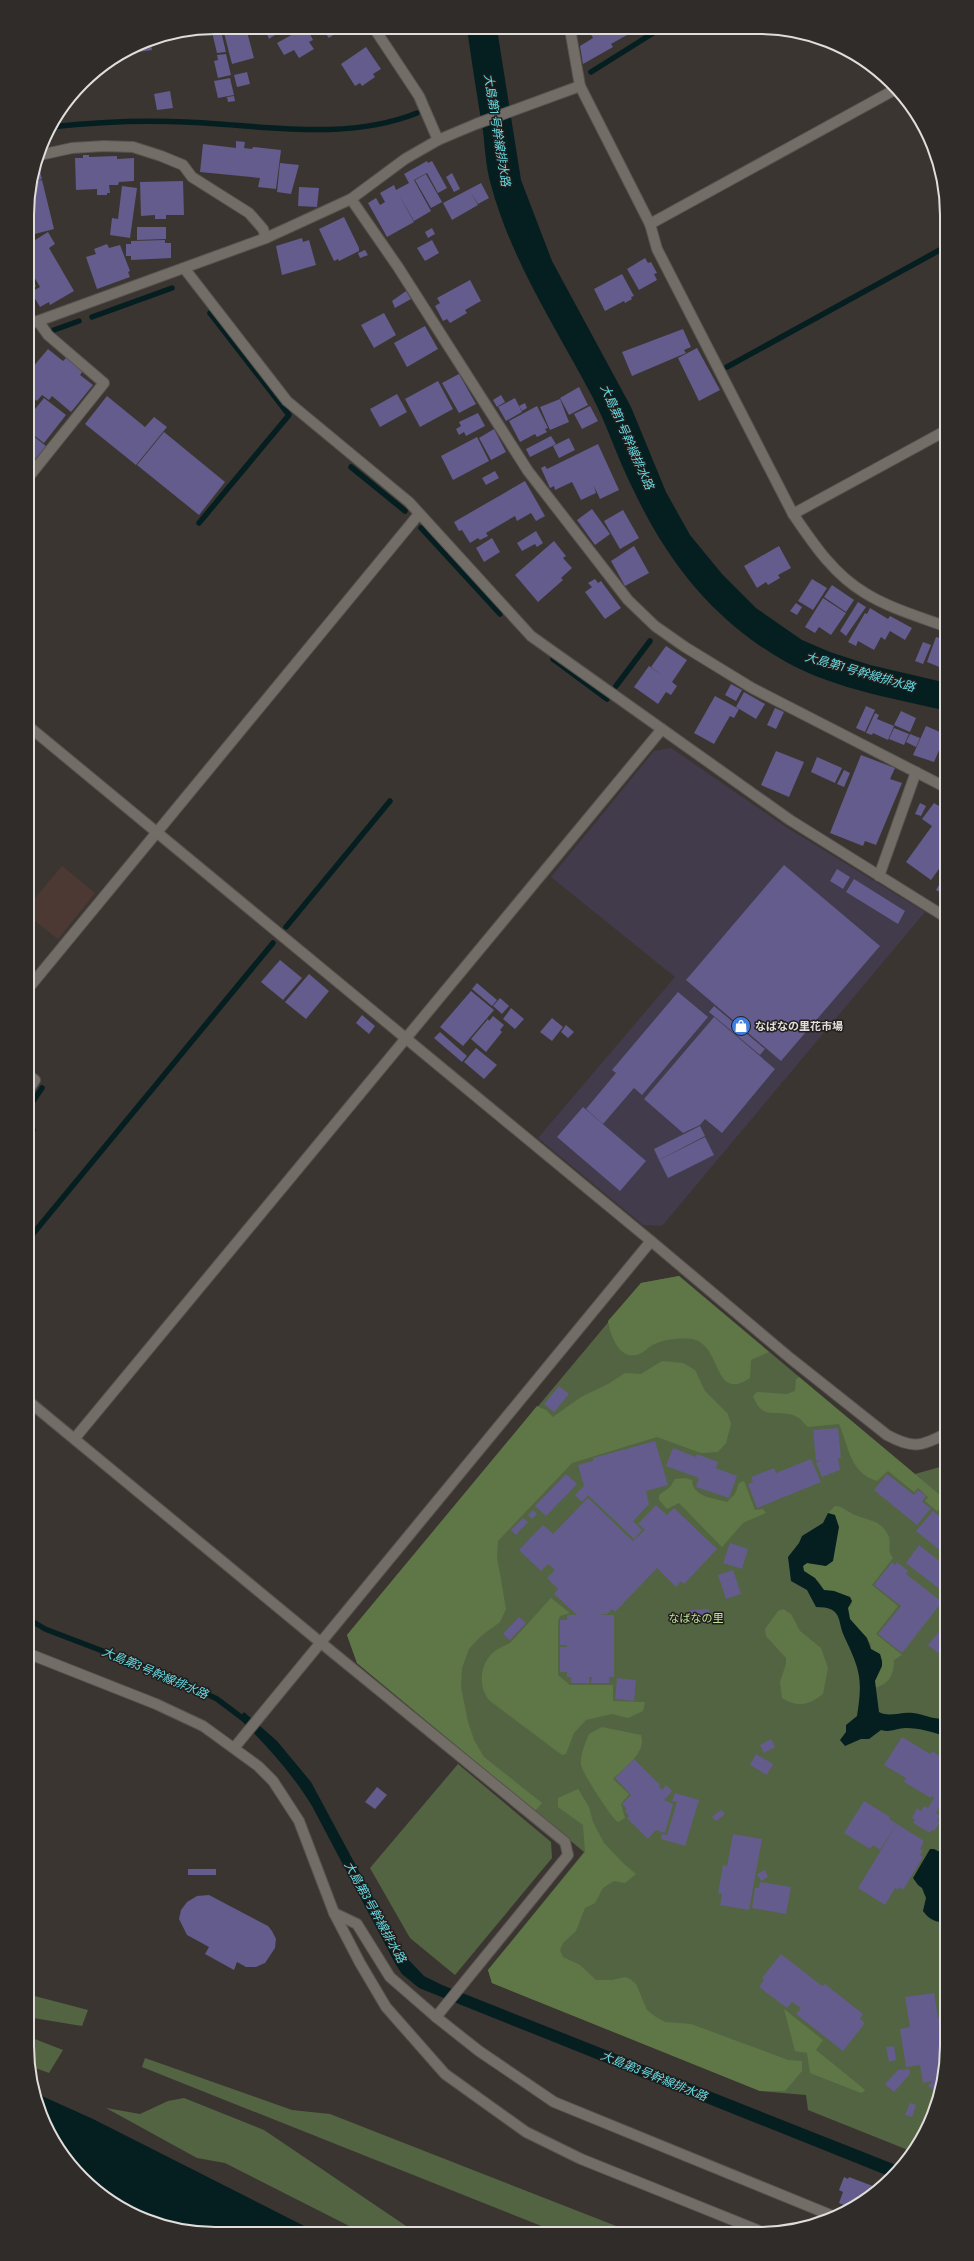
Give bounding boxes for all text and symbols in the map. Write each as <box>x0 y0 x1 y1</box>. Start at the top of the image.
water label: 大島第1号幹線排水路 <box>481 73 513 188</box>
water label: 大島第1号幹線排水路 <box>597 382 657 493</box>
water label: 大島第1号幹線排水路 <box>803 650 918 695</box>
shop icon: なばなの里花市場 <box>730 1015 752 1037</box>
place label: なばなの里花市場 <box>755 1020 843 1033</box>
park label: なばなの里 <box>669 1612 724 1625</box>
water label: 大島第3号幹線排水路 <box>100 1644 211 1702</box>
water label: 大島第3号幹線排水路 <box>341 1859 409 1966</box>
water label: 大島第3号幹線排水路 <box>599 2048 710 2104</box>

